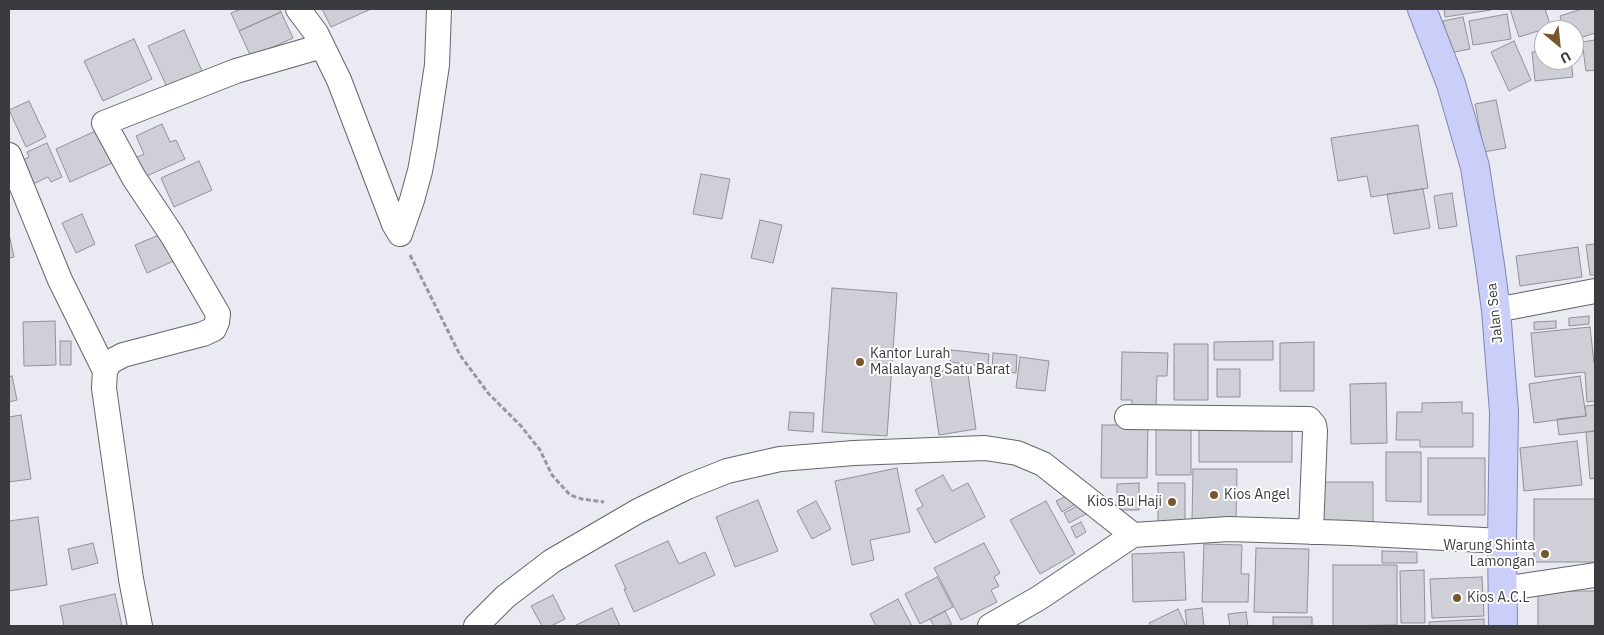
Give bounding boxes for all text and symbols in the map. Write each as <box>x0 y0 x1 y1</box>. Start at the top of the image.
north arrow <box>1534 20 1584 70</box>
text: U <box>1557 47 1574 68</box>
street label: Jalan Sea <box>1483 282 1507 344</box>
place label: Kantor Lurah Malalayang Satu Barat <box>870 346 1010 378</box>
marker: Kantor Lurah Malalayang Satu Barat <box>854 356 866 368</box>
place label: Kios Angel <box>1224 487 1290 503</box>
marker: Kios Angel <box>1208 489 1220 501</box>
place label: Kios Bu Haji <box>1087 494 1162 510</box>
marker: Kios Bu Haji <box>1166 496 1178 508</box>
place label: Warung Shinta Lamongan <box>1444 538 1535 570</box>
marker: Warung Shinta Lamongan <box>1539 548 1551 560</box>
place label: Kios A.C.L <box>1467 590 1529 606</box>
marker: Kios A.C.L <box>1451 592 1463 604</box>

